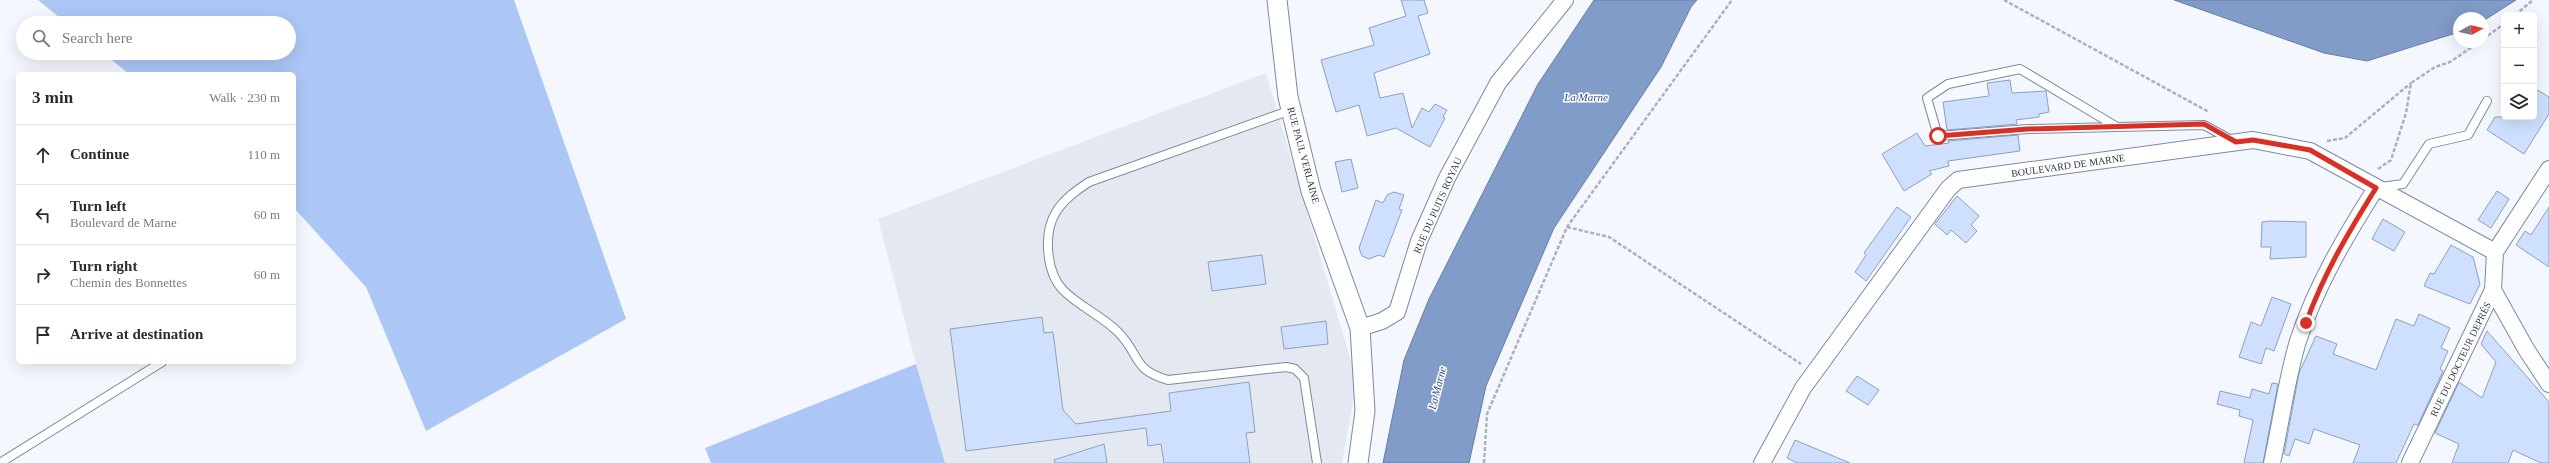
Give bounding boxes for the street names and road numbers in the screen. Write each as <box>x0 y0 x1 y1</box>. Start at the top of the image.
street label: RUE PAUL VERLAINE <box>1285 106 1322 205</box>
street label: BOULEVARD DE MARNE <box>2010 152 2126 179</box>
street label: RUE DU PUITS ROYAU <box>1411 155 1464 255</box>
street label: RUE DU DOCTEUR DEPRÉS <box>2428 300 2493 418</box>

